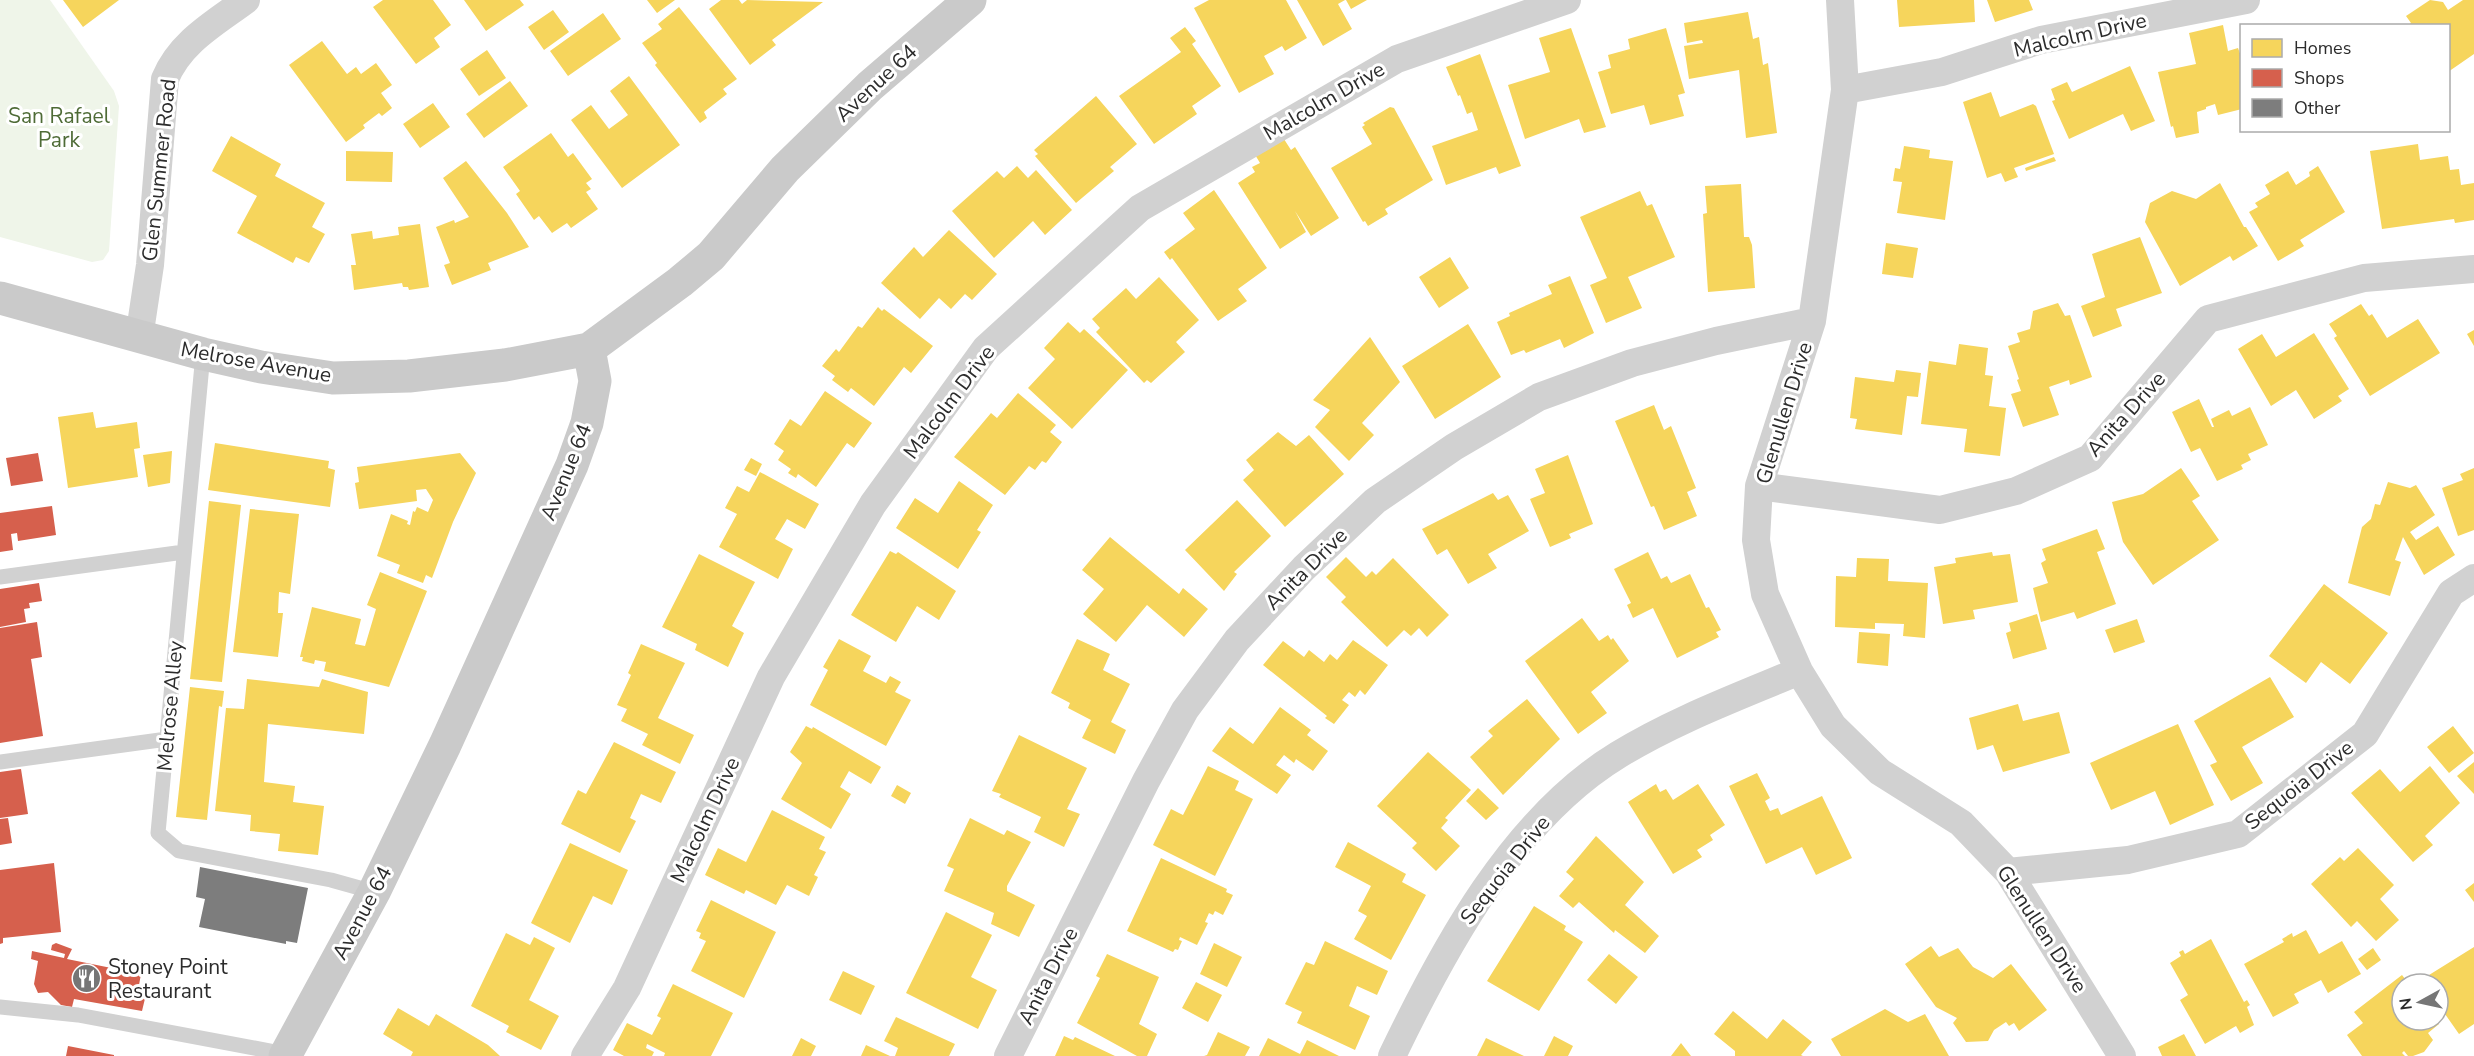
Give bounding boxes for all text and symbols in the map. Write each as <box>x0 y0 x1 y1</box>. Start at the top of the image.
street label: Malcolm Drive <box>2011 6 2149 64</box>
legend <box>2240 24 2450 132</box>
text: Homes <box>2294 36 2351 60</box>
street label: Avenue 64 <box>829 38 923 128</box>
street label: Malcolm Drive <box>1258 55 1390 147</box>
text: Shops <box>2294 66 2344 90</box>
street label: Glen Summer Road <box>135 77 183 263</box>
text: Other <box>2294 96 2341 120</box>
park label: San Rafael Park <box>8 102 111 154</box>
street label: Melrose Avenue <box>178 335 334 389</box>
street label: Malcolm Drive <box>897 339 1001 465</box>
street label: Glenullen Drive <box>1749 339 1819 487</box>
street label: Anita Drive <box>2080 365 2172 463</box>
street label: Avenue 64 <box>534 419 598 525</box>
street label: Anita Drive <box>1259 522 1353 616</box>
street label: Melrose Alley <box>150 640 190 772</box>
street label: Sequoia Drive <box>2239 734 2359 836</box>
street label: Malcolm Drive <box>664 753 746 887</box>
street label: Sequoia Drive <box>1454 810 1556 930</box>
street label: Glenullen Drive <box>1990 860 2094 998</box>
street label: Avenue 64 <box>326 861 398 965</box>
street label: Anita Drive <box>1012 923 1084 1029</box>
place label: Stoney Point Restaurant <box>108 953 228 1005</box>
restaurant icon: Stoney Point Restaurant <box>71 963 103 995</box>
north arrow <box>2390 972 2450 1032</box>
text: N <box>2394 996 2418 1011</box>

